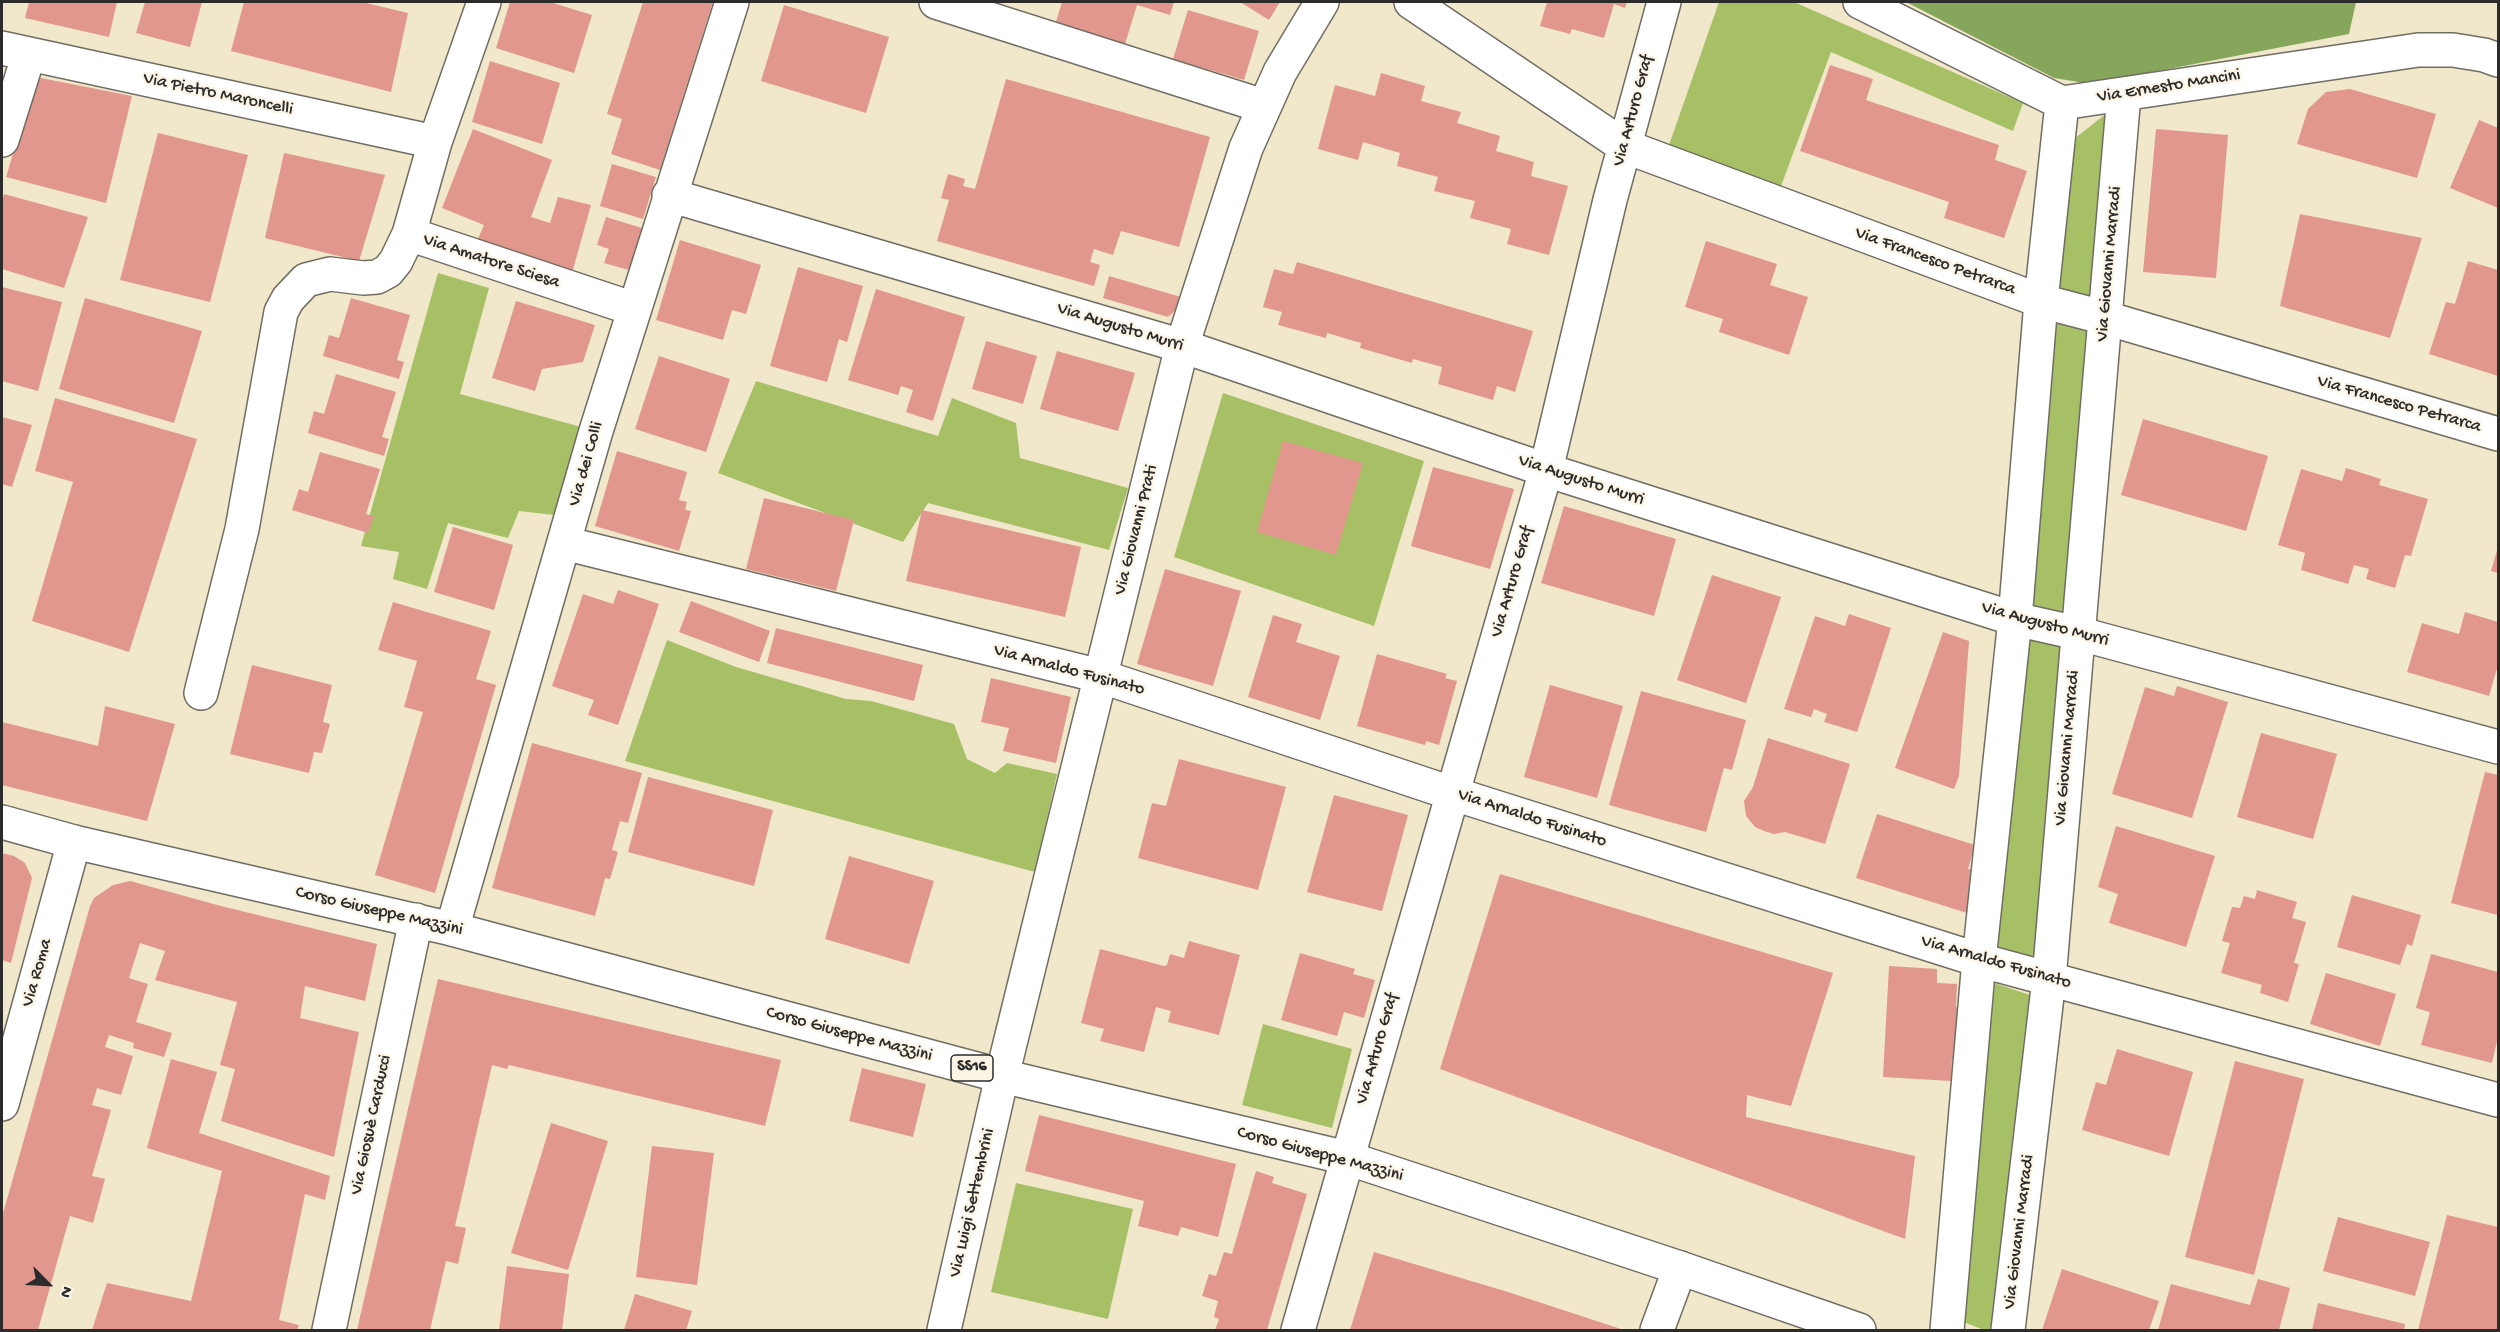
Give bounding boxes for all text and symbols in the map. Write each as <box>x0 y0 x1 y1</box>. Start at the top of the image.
street label: Via Arturo Graf <box>1609 53 1659 169</box>
street label: Via Ernesto Mancini <box>2096 65 2242 109</box>
street label: Via Pietro Maroncelli <box>141 69 295 121</box>
street label: Via Giovanni Marradi <box>2092 186 2128 342</box>
street label: Via Francesco Petrarca <box>1852 223 2018 301</box>
street label: Via Amatore Sciesa <box>420 230 562 294</box>
street label: Via Augusto Murri <box>1054 299 1186 357</box>
street label: Via Francesco Petrarca <box>2315 371 2483 439</box>
street label: Via dei Colli <box>565 419 609 509</box>
street label: Via Augusto Murri <box>1515 450 1647 512</box>
street label: Via Giovanni Prati <box>1110 463 1164 597</box>
street label: Via Arturo Graf <box>1487 524 1539 640</box>
street label: Via Augusto Murri <box>1979 598 2111 652</box>
street label: Via Arnaldo Fusinato <box>991 640 1147 702</box>
street label: Via Giovanni Marradi <box>2050 670 2086 826</box>
street label: Via Arnaldo Fusinato <box>1455 785 1609 853</box>
street label: Corso Giuseppe Mazzini <box>293 882 465 942</box>
street label: Via Arnaldo Fusinato <box>1918 931 2074 995</box>
street label: Via Roma <box>18 937 58 1009</box>
street label: Via Arturo Graf <box>1352 991 1404 1107</box>
street label: Corso Giuseppe Mazzini <box>763 1002 935 1068</box>
street label: Via Giosuè Carducci <box>347 1053 397 1197</box>
road number: SS16 <box>951 1055 993 1081</box>
street label: Corso Giuseppe Mazzini <box>1234 1122 1406 1188</box>
street label: Via Luigi Settembrini <box>945 1126 1001 1280</box>
street label: Via Giovanni Marradi <box>2000 1153 2040 1311</box>
north arrow <box>18 1254 78 1314</box>
text: N <box>54 1283 76 1300</box>

